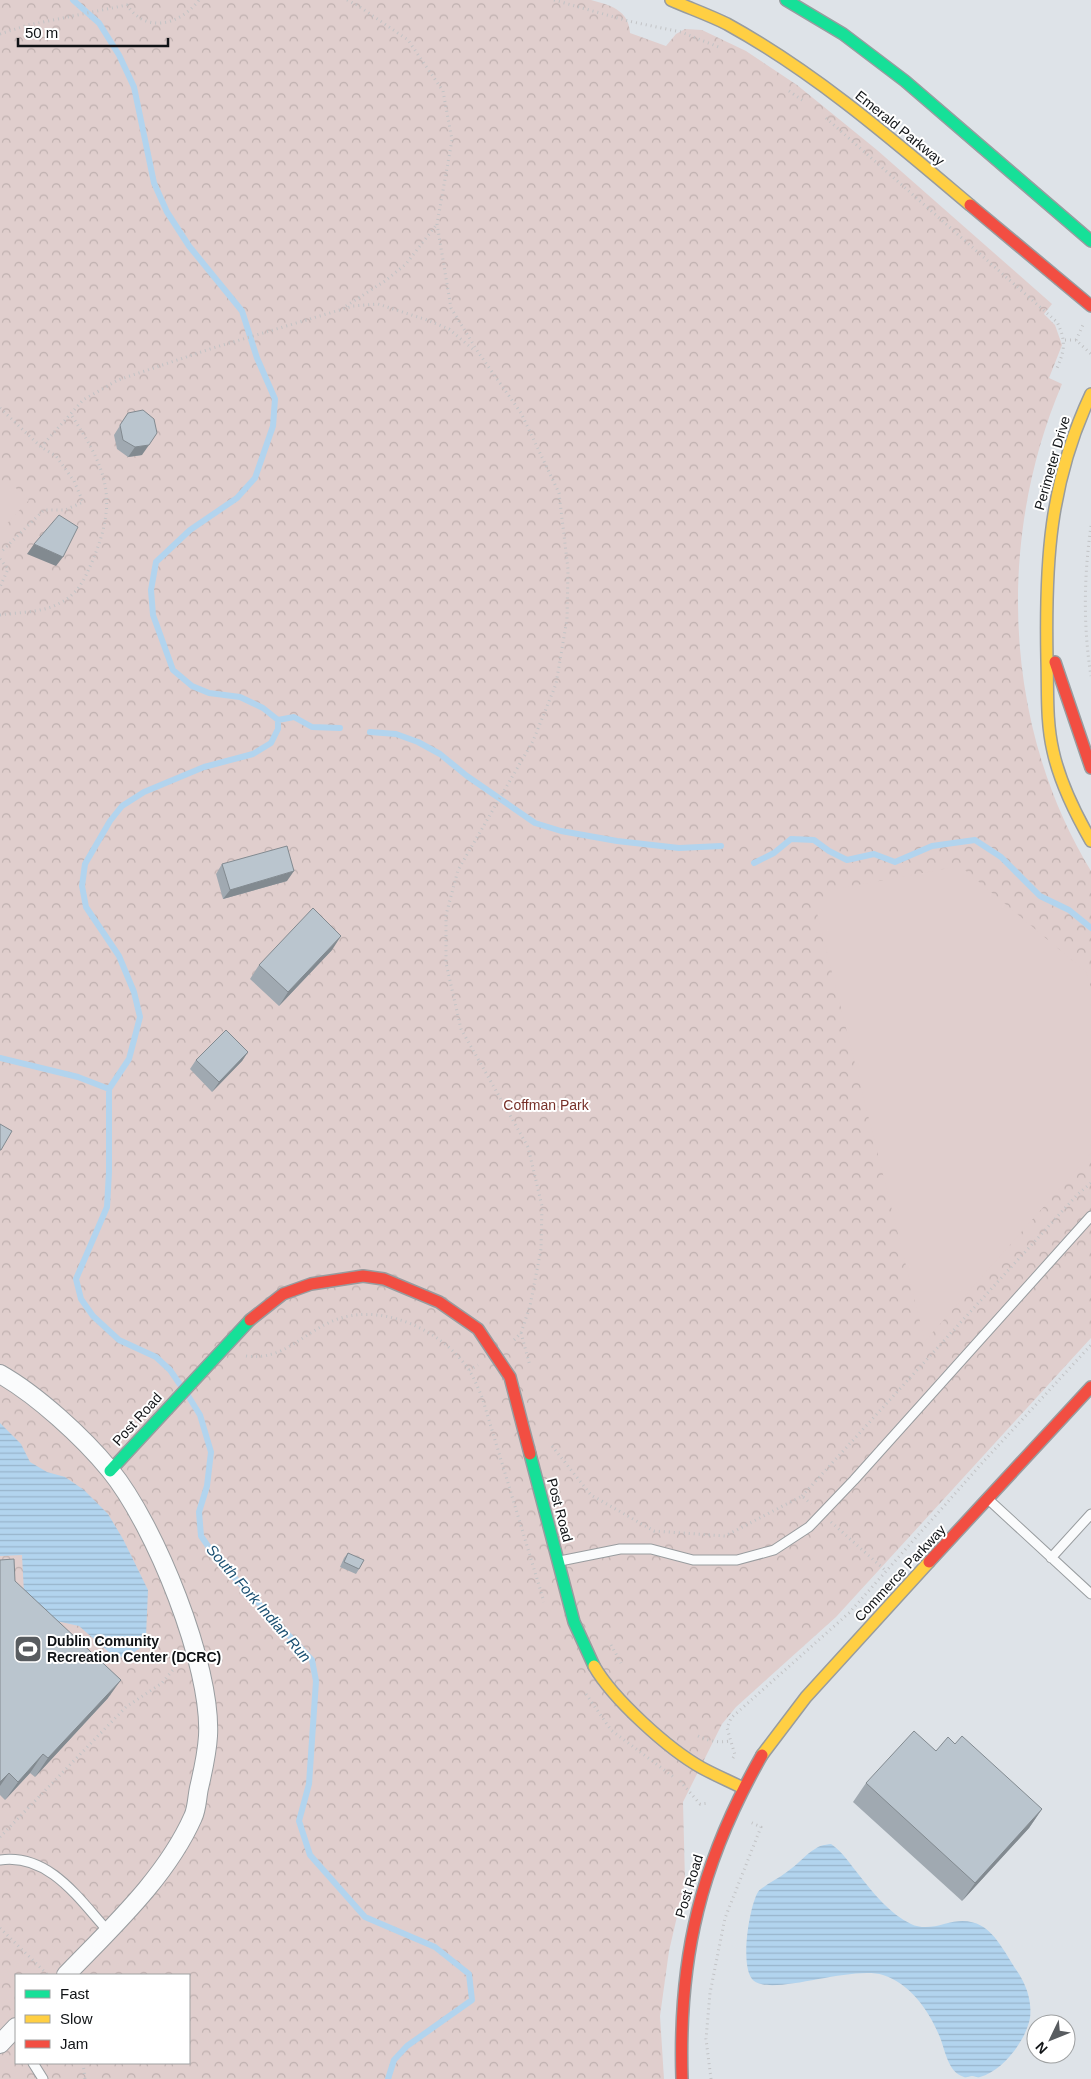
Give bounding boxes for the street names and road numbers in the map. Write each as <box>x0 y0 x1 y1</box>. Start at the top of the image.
street label: Emerald Parkway <box>852 87 948 169</box>
street label: Perimeter Drive <box>1031 414 1073 512</box>
street label: Post Road <box>109 1389 165 1449</box>
street label: Post Road <box>544 1476 576 1544</box>
street label: Commerce Parkway <box>851 1521 949 1625</box>
street label: Post Road <box>672 1852 706 1920</box>

